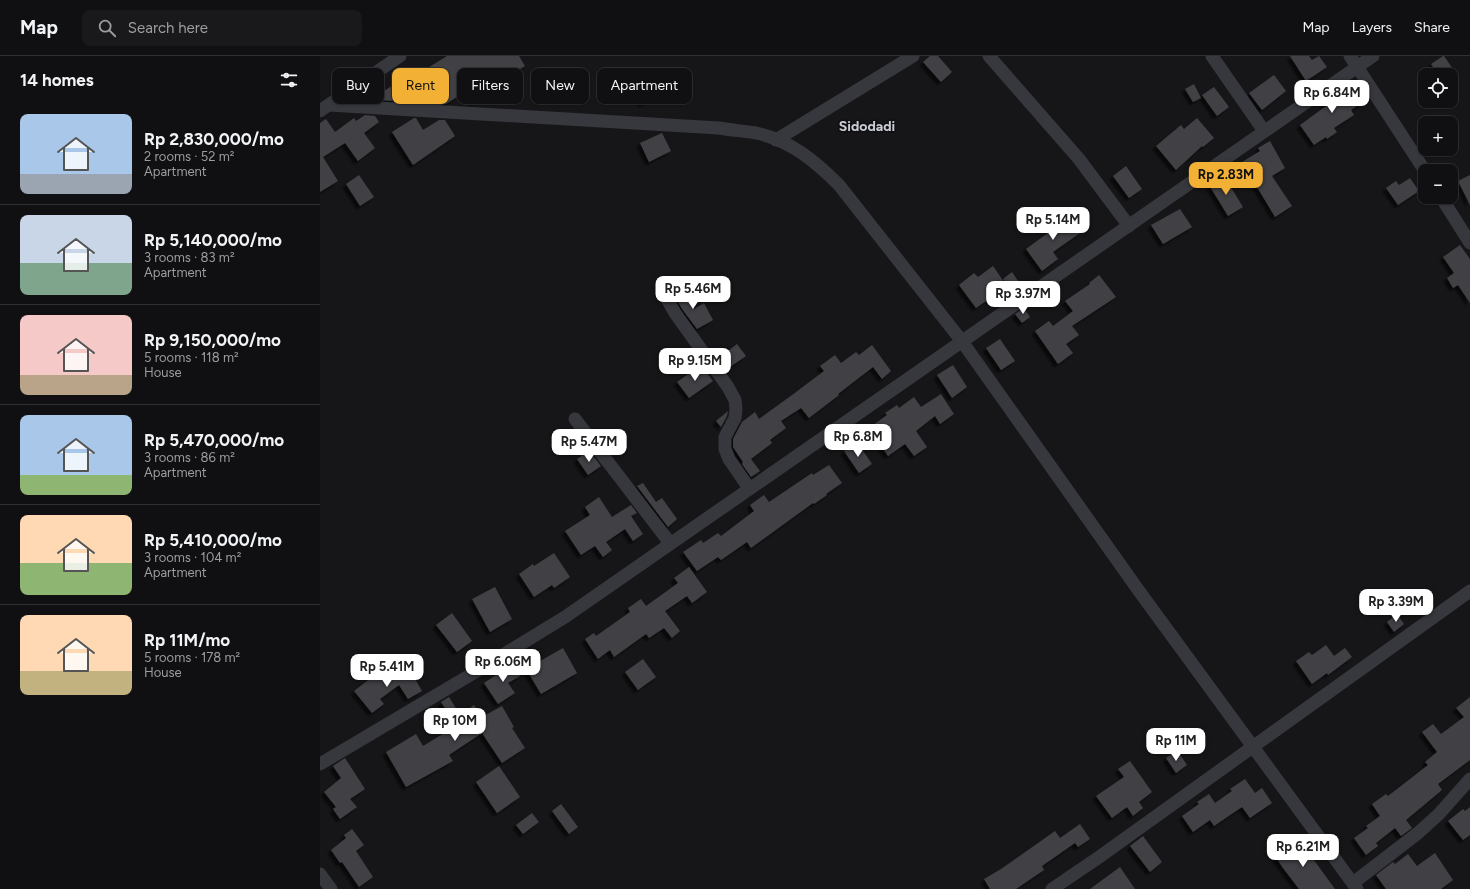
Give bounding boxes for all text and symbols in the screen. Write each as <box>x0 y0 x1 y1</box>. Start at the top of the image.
search box <box>82 10 362 46</box>
text: Map <box>20 16 58 39</box>
icon: search <box>96 17 118 39</box>
text: Search here <box>128 19 208 37</box>
text: Map <box>1302 19 1330 36</box>
text: Layers <box>1352 19 1392 36</box>
text: Share <box>1414 19 1450 36</box>
chip: Buy <box>332 68 384 104</box>
chip: Rent <box>392 68 449 104</box>
chip: Filters <box>457 68 523 104</box>
chip: New <box>531 68 589 104</box>
chip: Apartment <box>597 68 692 104</box>
map controls <box>1418 68 1458 204</box>
button: locate <box>1418 68 1458 108</box>
icon: filters <box>278 69 300 91</box>
text: 14 homes <box>20 70 94 90</box>
pin: Rp 6.84M <box>1291 80 1373 114</box>
text: Rp 6.84M <box>1303 85 1361 100</box>
button: + <box>1418 116 1458 156</box>
district label: Sidodadi <box>839 118 895 135</box>
text: Rp 2,830,000/mo <box>144 129 284 149</box>
icon: home <box>52 130 100 178</box>
text: 2 rooms · 52 m² <box>144 149 235 164</box>
pin: Rp 2.83M <box>1185 162 1267 196</box>
text: Apartment <box>144 164 207 179</box>
button: − <box>1418 164 1458 204</box>
text: Rp 2.83M <box>1198 167 1254 182</box>
pin: Rp 5.14M <box>1012 207 1094 241</box>
text: Rp 5.14M <box>1026 212 1080 227</box>
text: Rp 5,140,000/mo <box>144 230 282 250</box>
icon: home <box>52 231 100 279</box>
text: 3 rooms · 83 m² <box>144 250 235 265</box>
text: Apartment <box>144 265 207 280</box>
pin: Rp 5.46M <box>652 276 734 310</box>
text: Rp 5.46M <box>665 281 721 296</box>
pin: Rp 3.97M <box>982 281 1064 315</box>
text: Rp 3.97M <box>995 286 1051 301</box>
text: Rp 9,150,000/mo <box>144 330 281 350</box>
icon: home <box>52 331 100 379</box>
pin: Rp 9.15M <box>654 348 736 382</box>
text: 5 rooms · 118 m² <box>144 350 239 365</box>
text: Rp 9.15M <box>668 353 722 368</box>
text: House <box>144 365 182 380</box>
pin: Rp 6.8M <box>821 424 895 458</box>
pin: Rp 5.47M <box>548 429 630 463</box>
text: Rp 6.8M <box>833 429 883 444</box>
text: Rp 5,470,000/mo <box>144 430 284 450</box>
icon: home <box>52 431 100 479</box>
text: Rp 5.47M <box>561 434 617 449</box>
text: 3 rooms · 86 m² <box>144 450 235 465</box>
text: Apartment <box>144 465 207 480</box>
text: Rp 5,410,000/mo <box>144 530 282 550</box>
icon: home <box>52 531 100 579</box>
text: 3 rooms · 104 m² <box>144 550 241 565</box>
text: Apartment <box>144 565 207 580</box>
pin: Rp 3.39M <box>1355 589 1437 623</box>
text: Rp 3.39M <box>1368 594 1424 609</box>
text: Rp 11M/mo <box>144 630 230 650</box>
icon: home <box>52 631 100 679</box>
pin: Rp 6.06M <box>462 649 544 683</box>
text: 5 rooms · 178 m² <box>144 650 240 665</box>
pin: Rp 5.41M <box>346 654 428 688</box>
text: Rp 6.06M <box>474 654 532 669</box>
text: Rp 5.41M <box>360 659 414 674</box>
text: House <box>144 665 182 680</box>
pin: Rp 10M <box>422 708 488 742</box>
text: Rp 10M <box>433 713 477 728</box>
pin: Rp 11M <box>1143 728 1209 762</box>
text: Rp 11M <box>1155 733 1197 748</box>
pin: Rp 6.21M <box>1262 834 1344 868</box>
text: Rp 6.21M <box>1276 839 1330 854</box>

